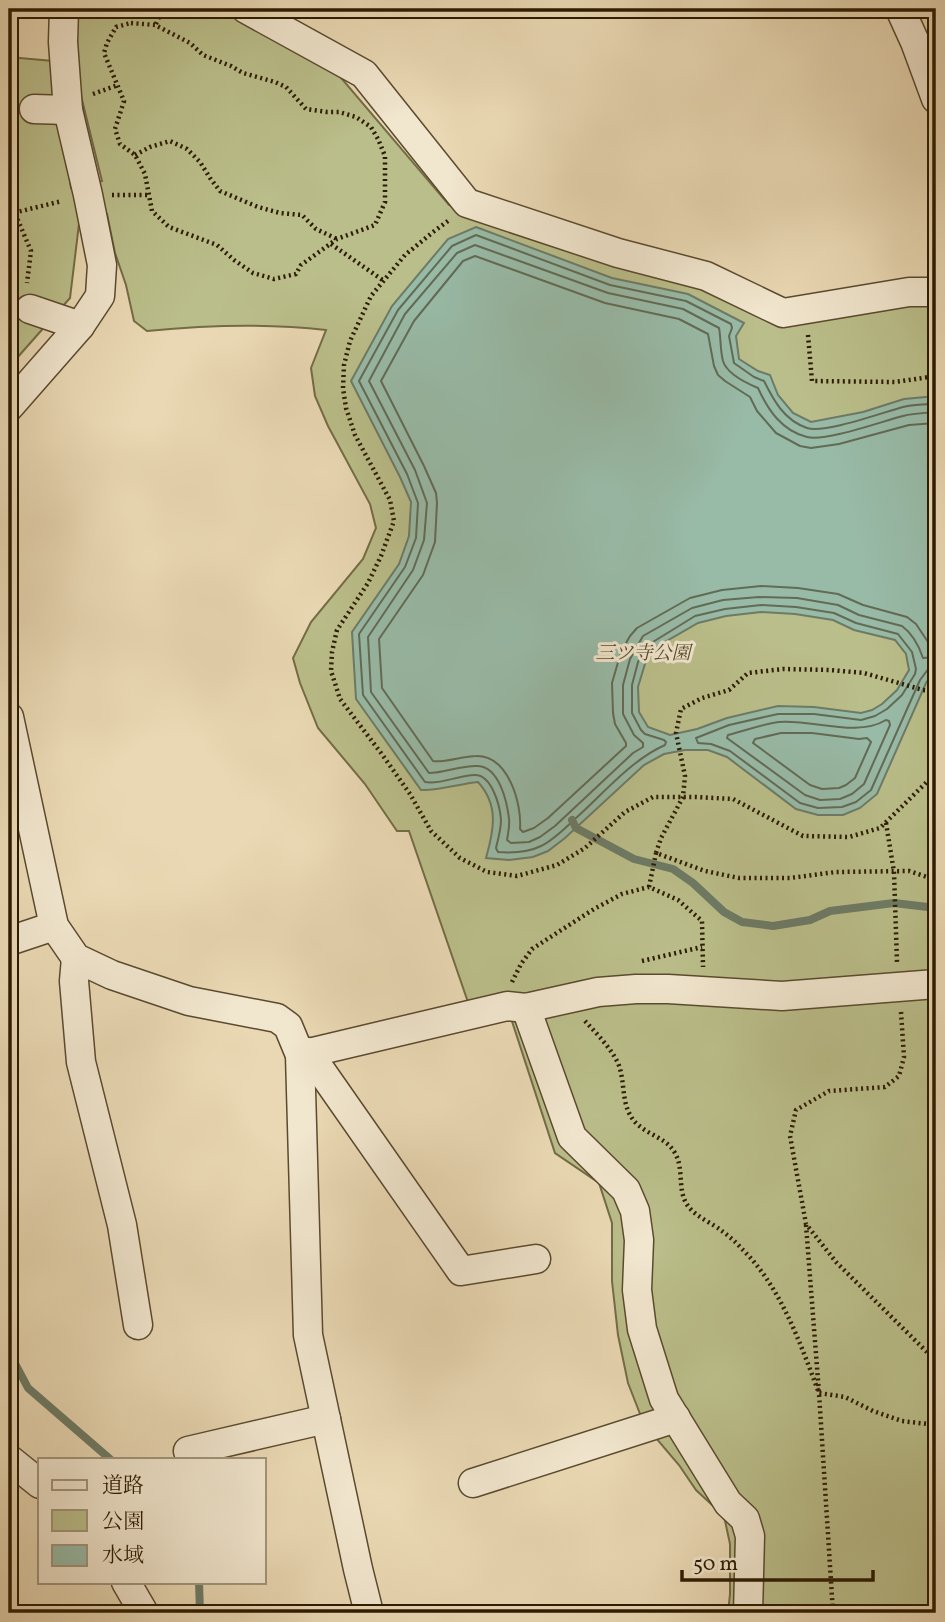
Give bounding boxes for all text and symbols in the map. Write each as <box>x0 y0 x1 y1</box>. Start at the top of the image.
park label: 三ツ寺公園 <box>595 641 693 667</box>
legend <box>38 1458 266 1584</box>
text: 道路 <box>102 1472 144 1501</box>
text: 公園 <box>102 1508 144 1537</box>
scale bar <box>682 1538 873 1582</box>
text: 水域 <box>102 1542 144 1571</box>
text: 50 m <box>693 1550 738 1579</box>

